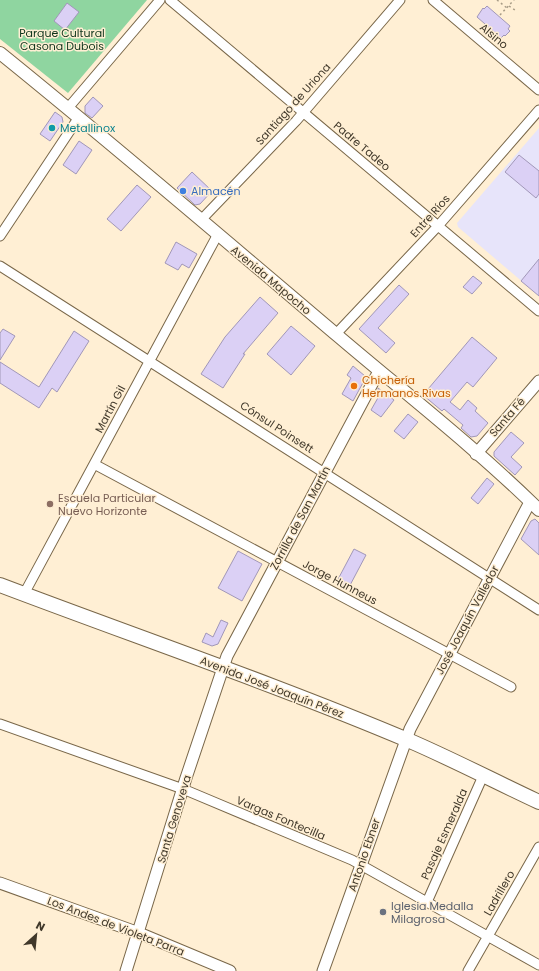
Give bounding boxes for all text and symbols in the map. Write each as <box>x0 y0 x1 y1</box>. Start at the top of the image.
street label: Alsino <box>476 19 512 53</box>
park label: Parque Cultural Casona Dubois <box>19 25 105 54</box>
street label: Santiago de Uriona <box>252 59 334 149</box>
street label: Padre Tadeo <box>330 117 394 175</box>
place label: Metallinox <box>60 120 116 136</box>
marker: Metallinox <box>47 123 57 133</box>
place label: Almacén <box>191 183 240 199</box>
marker: Almacén <box>178 186 188 196</box>
street label: Entre Ríos <box>406 191 454 241</box>
street label: Avenida Mapocho <box>228 242 314 318</box>
place label: Chichería Hermanos Rivas <box>362 372 451 401</box>
marker: Chichería Hermanos Rivas <box>349 381 359 391</box>
street label: Martín Gil <box>91 382 129 436</box>
street label: Santa Fé <box>485 394 529 440</box>
street label: Cónsul Poinsett <box>237 397 317 457</box>
street label: Zorrilla de San Martín <box>266 463 334 573</box>
place label: Escuela Particular Nuevo Horizonte <box>58 490 156 519</box>
marker: Escuela Particular Nuevo Horizonte <box>45 499 55 509</box>
street label: Jorge Hunneus <box>300 556 380 609</box>
street label: José Joaquín Valledor <box>431 563 503 677</box>
street label: Avenida José Joaquín Pérez <box>198 652 346 722</box>
street label: Santa Genoveva <box>153 773 195 865</box>
street label: Pasaje Esmeralda <box>417 786 471 882</box>
street label: Vargas Fontecilla <box>234 792 328 844</box>
street label: Antonio Ebner <box>344 816 384 894</box>
street label: Ladrillero <box>480 867 518 919</box>
street label: Los Andes de Violeta Parra <box>45 892 187 960</box>
place label: Iglesia Medalla Milagrosa <box>391 898 474 927</box>
marker: Iglesia Medalla Milagrosa <box>378 907 388 917</box>
north arrow <box>16 915 56 955</box>
text: N <box>33 917 48 935</box>

